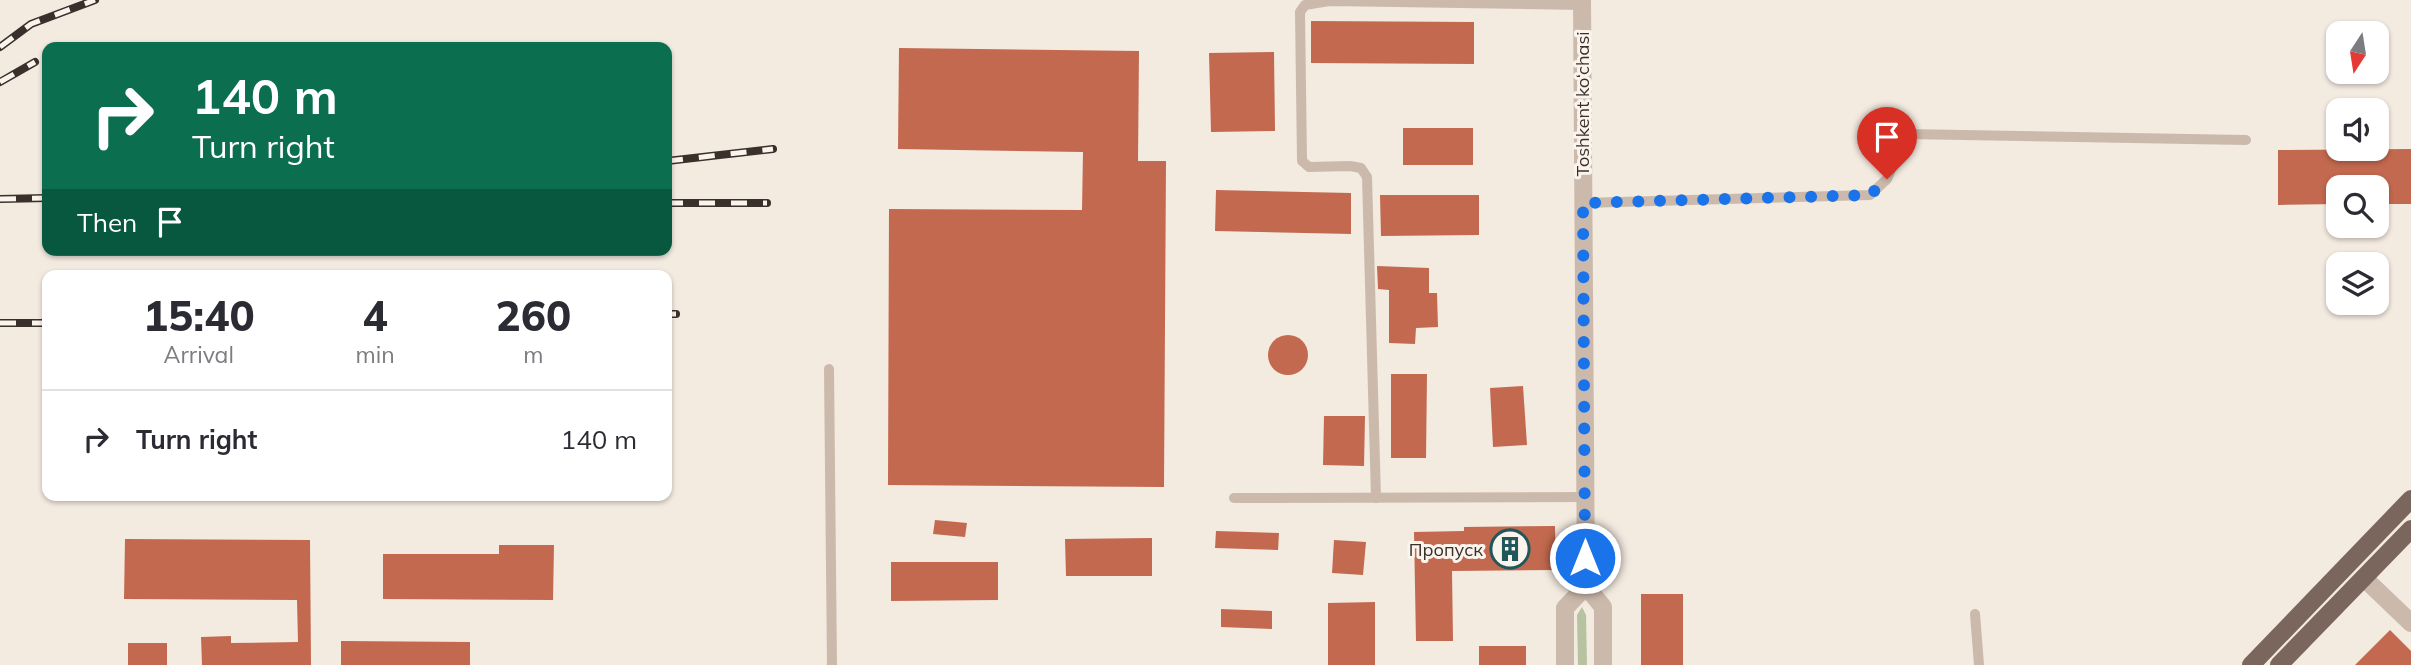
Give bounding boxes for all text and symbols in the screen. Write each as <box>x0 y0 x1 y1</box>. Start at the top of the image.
north arrow <box>2326 21 2389 84</box>
map controls <box>2326 21 2389 315</box>
street label: Toshkent ko‘chasi <box>1571 31 1594 177</box>
text: 140 m <box>192 65 338 126</box>
icon: right <box>77 70 168 161</box>
button: sound <box>2326 98 2389 161</box>
pin <box>1857 107 1917 179</box>
icon: arrive <box>1868 118 1906 156</box>
text: Turn right <box>192 126 335 166</box>
button: search <box>2326 175 2389 238</box>
icon: arrive <box>151 203 189 241</box>
text: Then <box>77 206 137 239</box>
button: layers <box>2326 252 2389 315</box>
text: 15:40 <box>143 289 255 342</box>
text: 4 <box>362 289 388 342</box>
text: 260 <box>496 289 571 342</box>
text: Arrival <box>164 340 234 369</box>
text: min <box>355 340 395 369</box>
text: m <box>523 340 543 369</box>
icon: right <box>77 420 115 458</box>
text: Turn right <box>136 423 257 456</box>
text: 140 m <box>561 423 637 456</box>
position arrow <box>1548 521 1622 595</box>
building icon: Пропуск <box>1489 528 1531 570</box>
place label: Пропуск <box>1409 538 1483 561</box>

